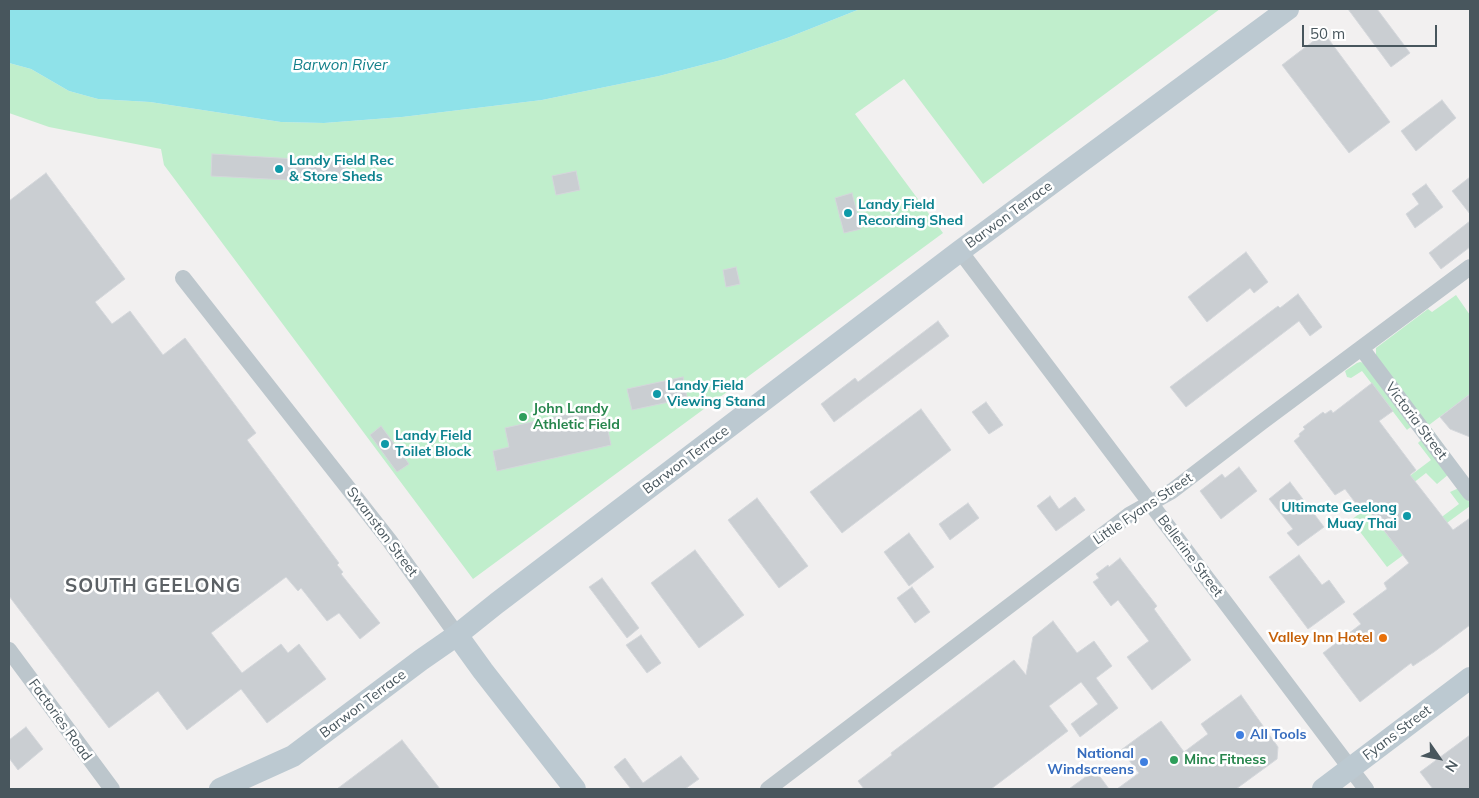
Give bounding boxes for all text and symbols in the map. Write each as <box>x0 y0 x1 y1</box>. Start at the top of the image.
scale bar <box>1304 15 1439 47</box>
text: 50 m <box>1310 24 1345 43</box>
water label: Barwon River <box>293 56 387 74</box>
place label: Landy Field Rec & Store Sheds <box>289 153 394 186</box>
marker: Landy Field Rec & Store Sheds <box>273 163 285 175</box>
street label: Barwon Terrace <box>962 178 1056 252</box>
place label: Landy Field Recording Shed <box>858 197 963 230</box>
marker: Landy Field Recording Shed <box>842 207 854 219</box>
place label: Landy Field Viewing Stand <box>667 378 765 411</box>
street label: Victoria Street <box>1382 379 1450 463</box>
marker: Landy Field Viewing Stand <box>651 388 663 400</box>
place label: John Landy Athletic Field <box>533 401 620 434</box>
marker: John Landy Athletic Field <box>517 411 529 423</box>
street label: Barwon Terrace <box>640 422 732 498</box>
place label: Landy Field Toilet Block <box>395 428 472 461</box>
marker: Landy Field Toilet Block <box>379 438 391 450</box>
street label: Little Fyans Street <box>1090 470 1196 548</box>
street label: Swanston Street <box>343 484 421 580</box>
place label: Ultimate Geelong Muay Thai <box>1281 500 1397 532</box>
marker: Ultimate Geelong Muay Thai <box>1401 510 1413 522</box>
street label: Bellerine Street <box>1154 512 1226 600</box>
district label: SOUTH GEELONG <box>63 575 243 597</box>
place label: Valley Inn Hotel <box>1268 630 1373 646</box>
marker: Valley Inn Hotel <box>1377 632 1389 644</box>
street label: Barwon Terrace <box>317 666 409 742</box>
street label: Factories Road <box>25 676 95 764</box>
street label: Fyans Street <box>1360 702 1434 764</box>
place label: All Tools <box>1250 727 1306 743</box>
marker: All Tools <box>1234 729 1246 741</box>
north arrow <box>1414 733 1464 783</box>
place label: National Windscreens <box>1047 746 1134 779</box>
place label: Minc Fitness <box>1184 752 1266 768</box>
marker: Minc Fitness <box>1168 754 1180 766</box>
marker: National Windscreens <box>1138 756 1150 768</box>
text: N <box>1441 757 1462 776</box>

